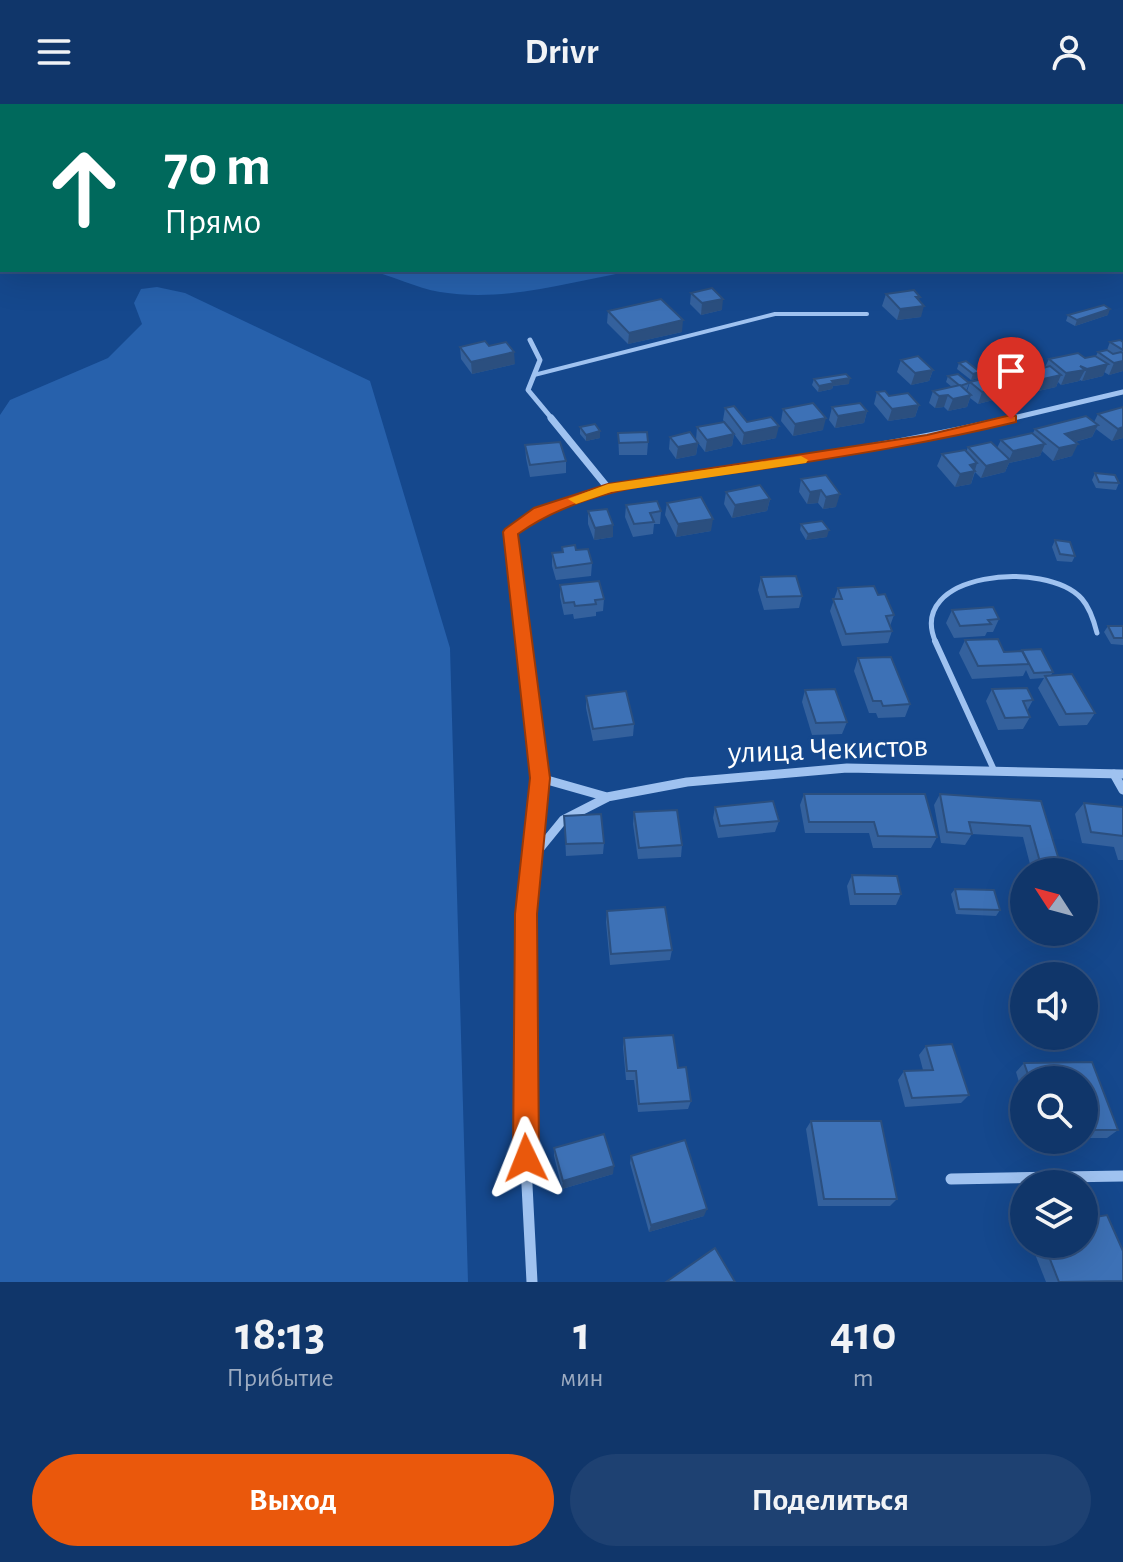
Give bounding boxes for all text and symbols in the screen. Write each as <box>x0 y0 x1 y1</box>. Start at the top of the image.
icon: menu <box>32 30 76 74</box>
icon: person <box>1047 30 1091 74</box>
text: Drivr <box>525 34 598 70</box>
icon: ahead <box>32 136 136 240</box>
text: 70 m <box>164 139 271 195</box>
text: Прямо <box>164 204 261 240</box>
pin <box>977 337 1045 419</box>
icon: arrive <box>989 349 1033 393</box>
street label: улица Чекистов <box>726 730 929 769</box>
north arrow <box>1010 858 1098 946</box>
map controls <box>1010 858 1098 1258</box>
button: sound <box>1010 962 1098 1050</box>
button: search <box>1010 1066 1098 1154</box>
position arrow <box>484 1116 568 1200</box>
button: layers <box>1010 1170 1098 1258</box>
text: 18:13 <box>235 1311 325 1359</box>
text: 1 <box>573 1311 590 1359</box>
text: 410 <box>830 1311 896 1359</box>
text: Прибытие <box>227 1365 334 1391</box>
text: мин <box>560 1365 603 1391</box>
text: m <box>853 1365 874 1391</box>
button: Выход <box>32 1454 554 1546</box>
button: Поделиться <box>570 1454 1091 1546</box>

